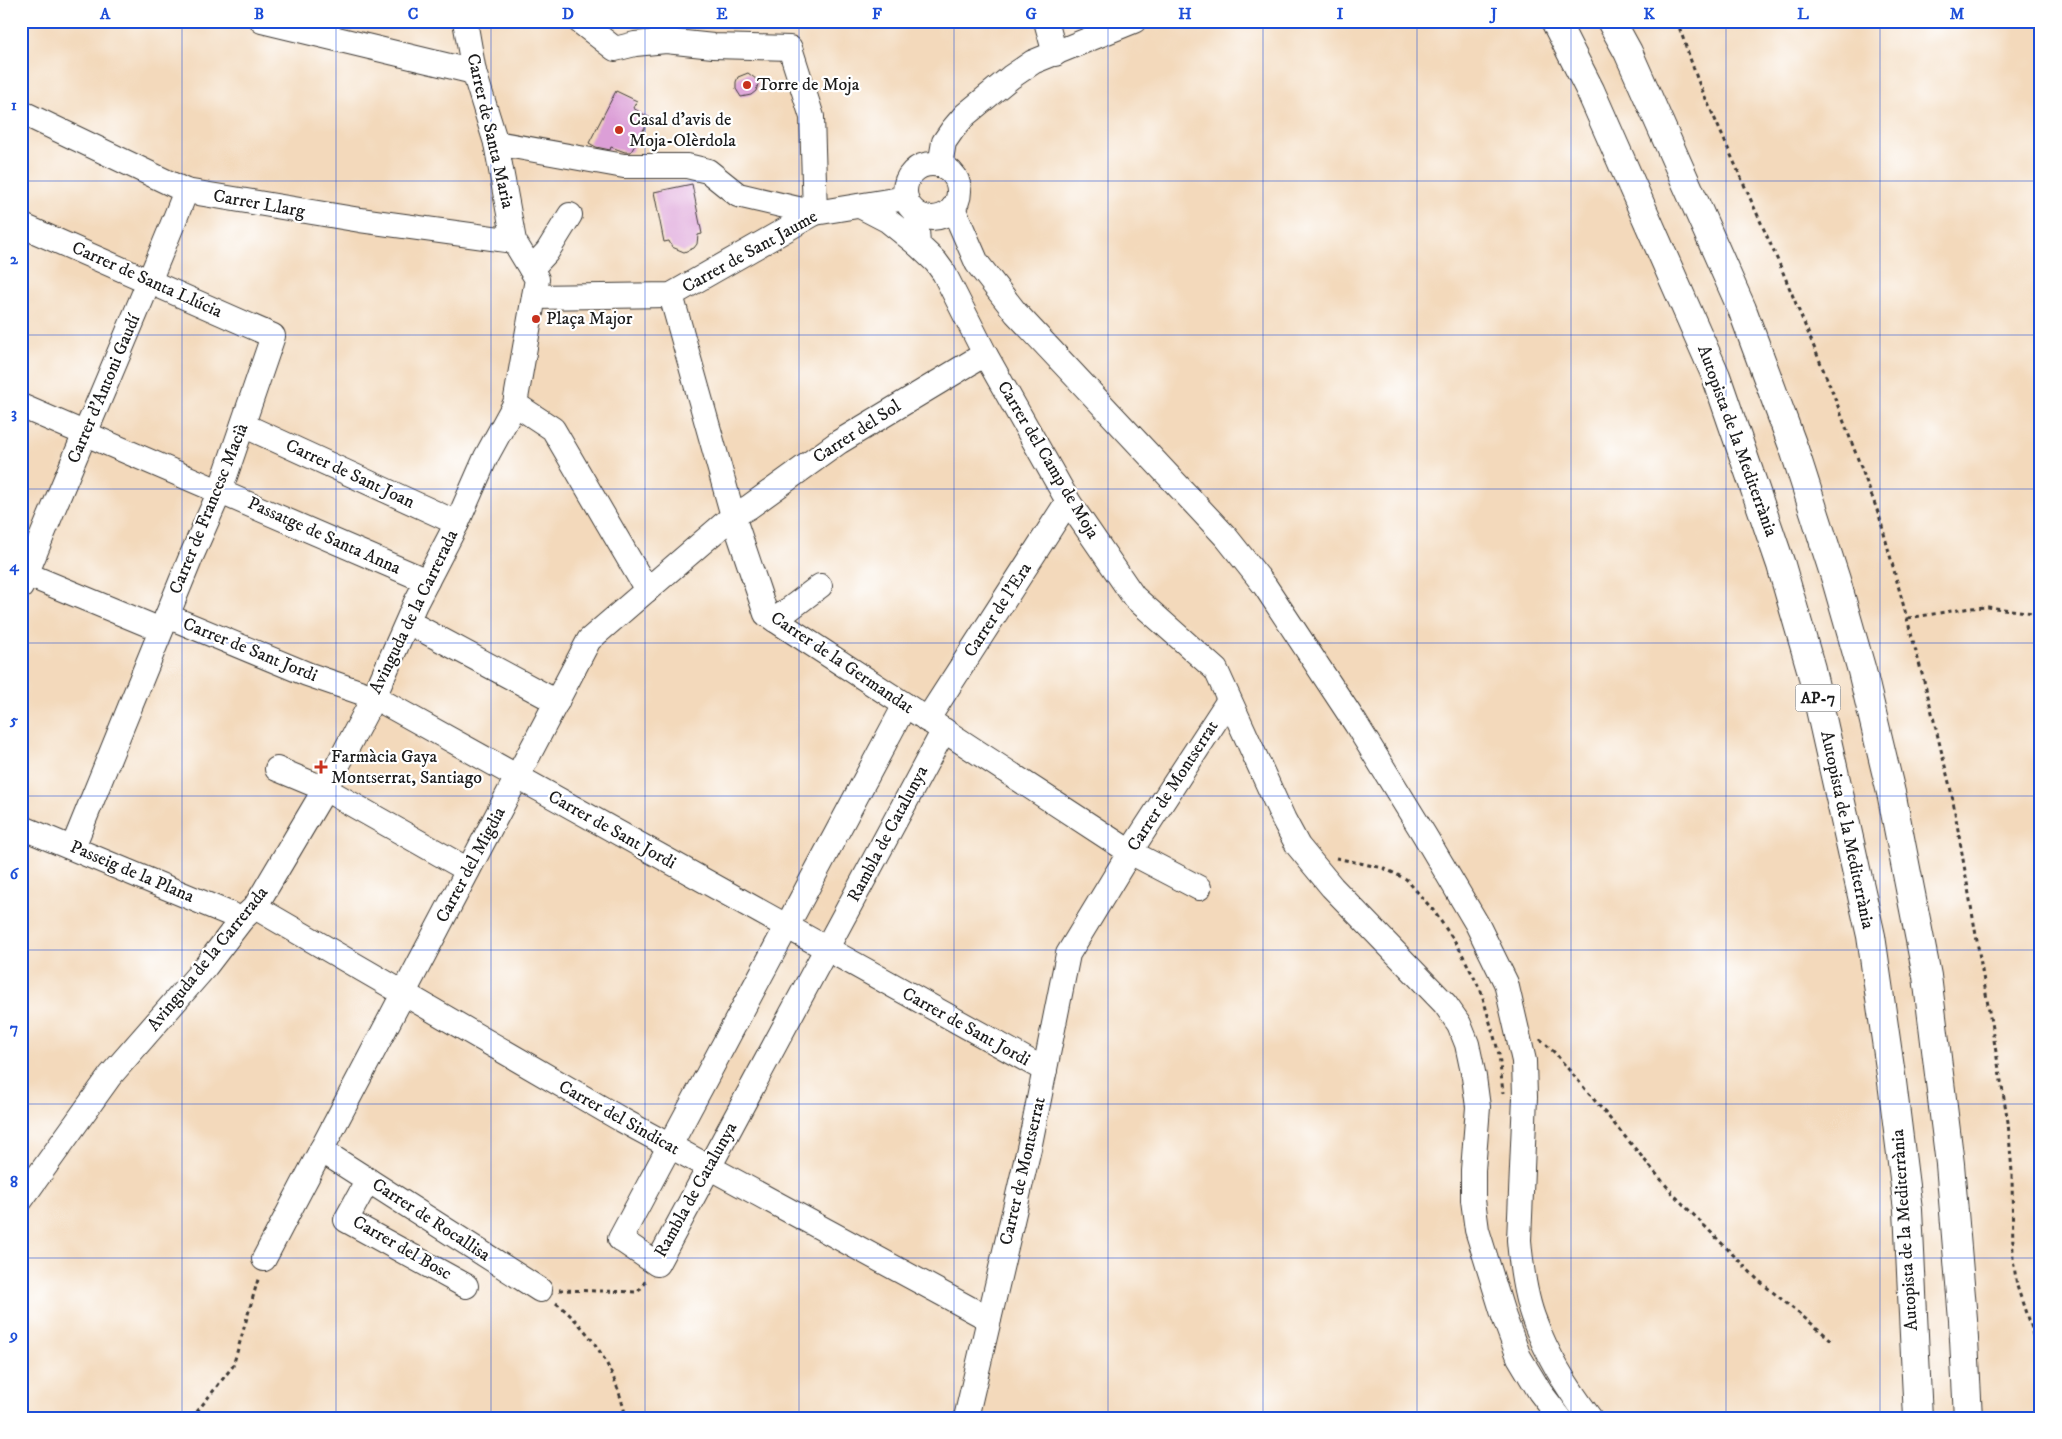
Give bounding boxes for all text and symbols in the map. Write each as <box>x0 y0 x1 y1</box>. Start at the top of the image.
text: A <box>99 4 111 24</box>
text: B <box>254 4 264 24</box>
text: C <box>408 4 418 24</box>
text: D <box>562 4 574 24</box>
text: E <box>716 4 728 24</box>
text: F <box>872 4 882 24</box>
text: G <box>1025 4 1037 24</box>
text: H <box>1178 4 1192 24</box>
text: I <box>1337 4 1344 24</box>
text: J <box>1489 4 1498 24</box>
text: K <box>1643 4 1655 24</box>
text: L <box>1797 4 1809 24</box>
text: M <box>1950 4 1965 24</box>
street label: Carrer de Santa Maria <box>462 52 519 211</box>
place label: Torre de Moja <box>757 74 860 96</box>
marker: Torre de Moja <box>741 79 753 91</box>
text: 1 <box>11 95 17 115</box>
place label: Casal d'avis de Moja-Olèrdola <box>629 109 736 152</box>
marker: Casal d'avis de Moja-Olèrdola <box>613 124 625 136</box>
street label: Carrer Llarg <box>211 185 307 223</box>
street label: Carrer de Sant Jaume <box>678 206 822 298</box>
street label: Carrer de Santa Llúcia <box>68 237 226 323</box>
text: 2 <box>10 249 19 269</box>
place label: Plaça Major <box>546 308 633 330</box>
street label: Carrer d'Antoni Gaudí <box>63 310 146 467</box>
marker: Plaça Major <box>530 313 542 325</box>
street label: Autopista de la Mediterrània <box>1692 342 1782 540</box>
street label: Carrer del Camp de Moja <box>992 377 1104 543</box>
street label: Carrer del Sol <box>809 395 906 469</box>
text: 3 <box>11 403 17 423</box>
street label: Carrer de Francesc Macià <box>165 420 253 598</box>
street label: Carrer de Sant Joan <box>282 434 419 514</box>
street label: Passatge de Santa Anna <box>244 492 404 580</box>
street label: Avinguda de la Carrerada <box>365 526 463 698</box>
text: 4 <box>8 556 19 576</box>
street label: Carrer de l'Era <box>959 558 1037 661</box>
street label: Carrer de la Germandat <box>766 607 918 719</box>
street label: Carrer de Sant Jordi <box>180 613 320 687</box>
road number: AP-7 <box>1796 684 1840 711</box>
text: 5 <box>9 710 18 730</box>
street label: Carrer de Montserrat <box>1122 716 1224 856</box>
street label: Autopista de la Mediterrània <box>1815 729 1879 931</box>
place label: Farmàcia Gaya Montserrat, Santiago <box>331 746 482 789</box>
marker: Farmàcia Gaya Montserrat, Santiago <box>315 761 327 773</box>
street label: Rambla de Catalunya <box>843 762 933 906</box>
street label: Carrer de Sant Jordi <box>544 786 680 874</box>
street label: Carrer del Migdia <box>431 803 511 927</box>
street label: Passeig de la Plana <box>67 836 198 908</box>
text: 6 <box>10 864 20 884</box>
street label: Avinguda de la Carrerada <box>143 882 273 1036</box>
street label: Carrer de Sant Jordi <box>898 983 1034 1071</box>
text: 7 <box>10 1018 18 1038</box>
street label: Carrer del Sindicat <box>555 1076 684 1160</box>
street label: Carrer de Montserrat <box>995 1094 1051 1247</box>
street label: Rambla de Catalunya <box>650 1118 742 1261</box>
street label: Autopista de la Mediterrània <box>1887 1128 1923 1332</box>
text: 8 <box>10 1172 18 1192</box>
street label: Carrer de Rocallisa <box>368 1174 495 1267</box>
street label: Carrer del Bosc <box>349 1211 456 1285</box>
text: 9 <box>9 1325 18 1345</box>

